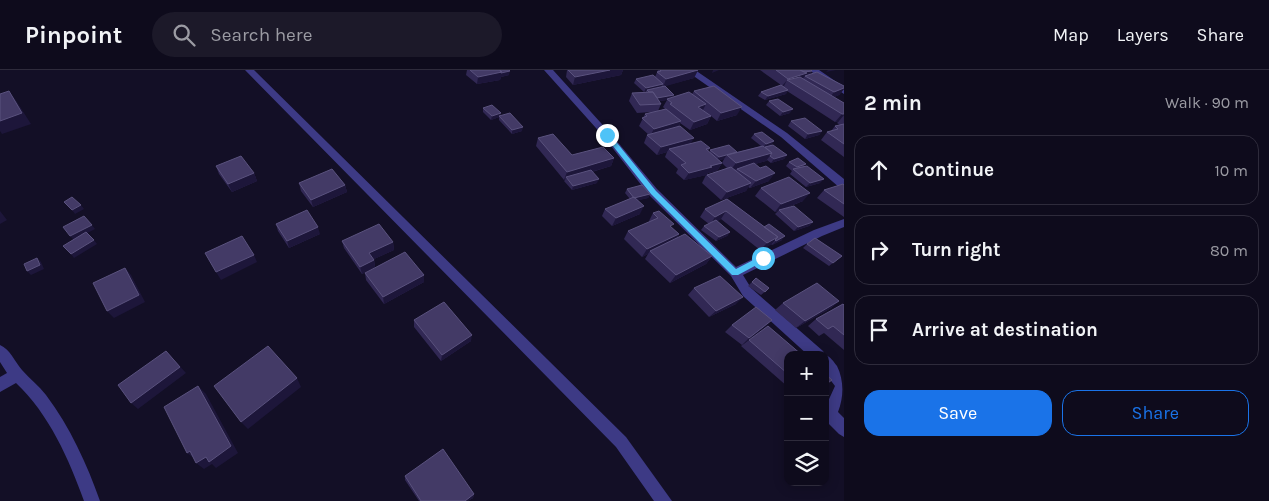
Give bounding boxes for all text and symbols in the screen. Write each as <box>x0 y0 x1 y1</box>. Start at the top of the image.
search box <box>152 12 502 57</box>
text: Pinpoint <box>25 21 122 49</box>
icon: search <box>170 21 198 49</box>
text: Search here <box>210 24 312 46</box>
text: Map <box>1053 24 1089 46</box>
text: Layers <box>1117 24 1169 46</box>
text: Share <box>1197 24 1244 46</box>
text: 2 min <box>864 91 922 115</box>
text: Walk · 90 m <box>1165 93 1249 112</box>
route end <box>596 124 619 147</box>
icon: ahead <box>865 156 893 184</box>
text: Continue <box>912 159 994 181</box>
text: 10 m <box>1214 161 1248 180</box>
icon: right <box>865 236 893 264</box>
text: Turn right <box>912 239 1001 261</box>
text: 80 m <box>1210 241 1248 260</box>
route start <box>752 247 775 270</box>
icon: arrive <box>865 316 893 344</box>
text: Arrive at destination <box>912 319 1098 341</box>
map controls <box>784 351 829 486</box>
button: + <box>784 351 829 396</box>
button: Save <box>864 390 1052 436</box>
button: Share <box>1062 390 1249 436</box>
button: − <box>784 396 829 441</box>
button: layers <box>784 441 829 486</box>

